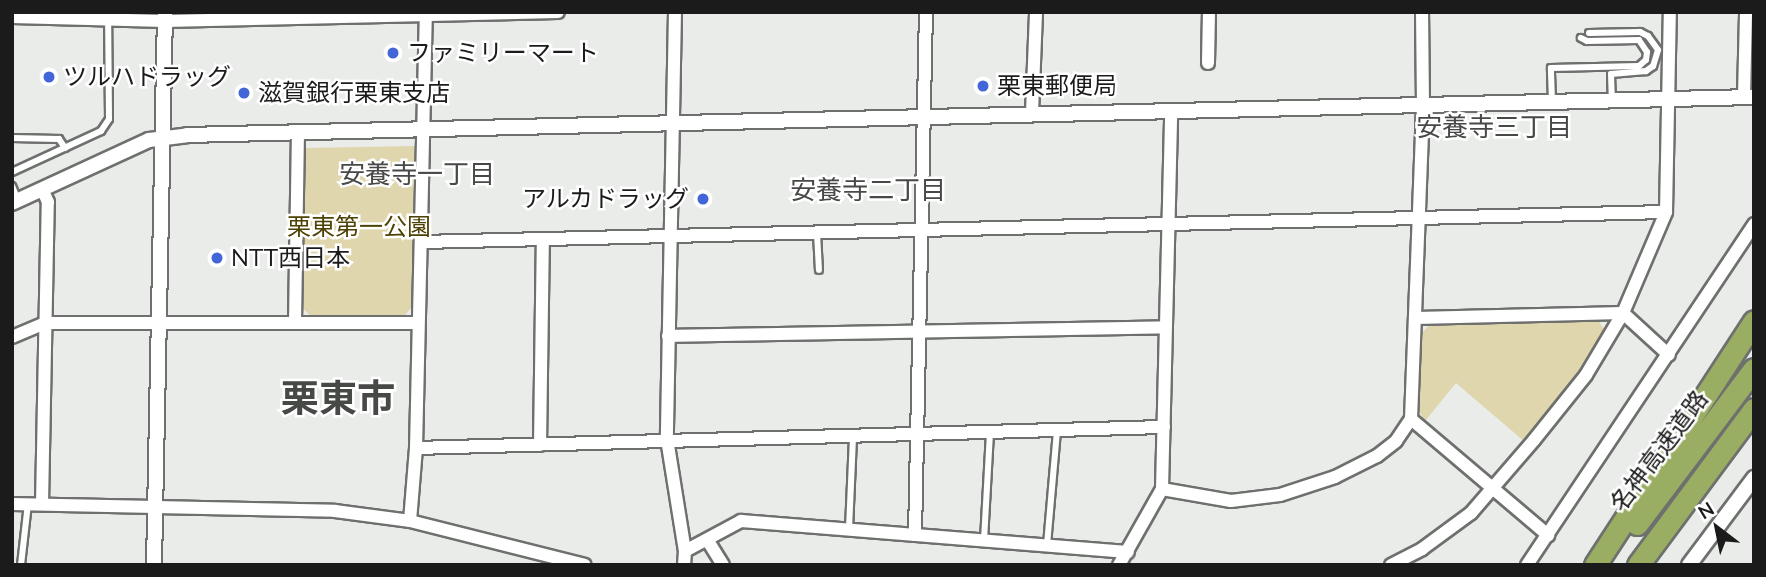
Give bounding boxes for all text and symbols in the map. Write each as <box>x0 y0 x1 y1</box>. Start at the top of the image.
place label: ファミリーマート <box>407 39 599 67</box>
marker: ファミリーマート <box>385 45 401 61</box>
place label: ツルハドラッグ <box>63 63 231 91</box>
marker: ツルハドラッグ <box>41 69 57 85</box>
place label: 栗東郵便局 <box>997 72 1117 100</box>
marker: 栗東郵便局 <box>975 78 991 94</box>
place label: 滋賀銀行栗東支店 <box>258 79 450 107</box>
marker: 滋賀銀行栗東支店 <box>236 85 252 101</box>
district label: 安養寺三丁目 <box>1416 111 1572 143</box>
district label: 安養寺一丁目 <box>339 158 495 190</box>
district label: 安養寺二丁目 <box>790 174 946 206</box>
place label: アルカドラッグ <box>521 185 689 213</box>
marker: アルカドラッグ <box>695 191 711 207</box>
park label: 栗東第一公園 <box>287 213 431 241</box>
place label: NTT西日本 <box>231 244 350 272</box>
marker: NTT西日本 <box>209 250 225 266</box>
district label: 栗東市 <box>281 376 395 422</box>
street label: 名神高速道路 <box>1604 385 1714 517</box>
north arrow <box>1682 493 1752 563</box>
text: N <box>1693 496 1718 524</box>

